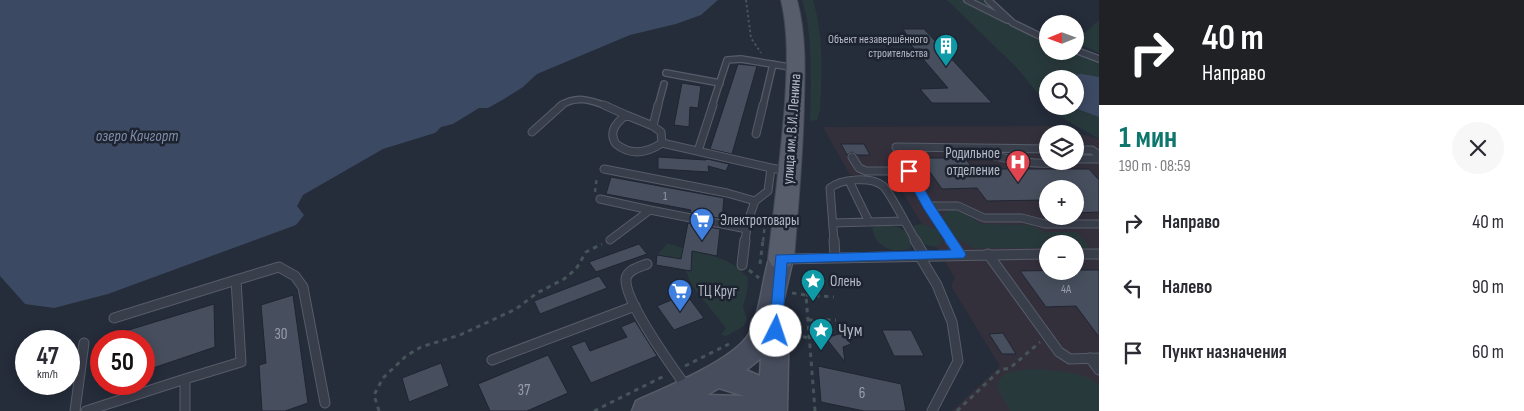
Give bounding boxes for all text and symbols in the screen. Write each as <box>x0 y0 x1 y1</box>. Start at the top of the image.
north arrow <box>1039 15 1084 60</box>
map controls <box>1039 15 1084 280</box>
text: 40 m <box>1202 17 1264 60</box>
icon: right <box>1119 20 1184 85</box>
place label: Объект незавершённого строительства <box>828 32 928 61</box>
building icon: Объект незавершённого строительства <box>933 33 959 67</box>
text: Направо <box>1202 60 1266 87</box>
button: search <box>1039 70 1084 115</box>
street label: улица им. В.И. Ленина <box>779 73 805 185</box>
text: 1 мин <box>1119 120 1177 156</box>
button: close <box>1452 122 1504 174</box>
button: layers <box>1039 125 1084 170</box>
water label: озеро Качгорт <box>96 127 178 146</box>
place label: Родильное отделение <box>945 144 1000 180</box>
hospital icon: Родильное отделение <box>1005 149 1031 183</box>
pin <box>888 150 930 192</box>
icon: arrive <box>895 157 923 185</box>
text: 190 m · 08:59 <box>1119 157 1191 176</box>
button: + <box>1039 180 1084 225</box>
house number: 1 <box>663 189 668 204</box>
supermarket icon: Электротовары <box>689 207 715 241</box>
icon: right <box>1119 209 1147 237</box>
place label: Электротовары <box>720 211 799 230</box>
text: Направо <box>1162 211 1220 234</box>
text: 40 m <box>1472 211 1504 234</box>
button: − <box>1039 235 1084 280</box>
place icon: Олень <box>800 268 826 302</box>
place label: Олень <box>830 272 862 291</box>
icon: left <box>1119 274 1147 302</box>
text: Налево <box>1162 276 1212 299</box>
text: 90 m <box>1472 276 1504 299</box>
supermarket icon: ТЦ Круг <box>667 278 693 312</box>
place label: ТЦ Круг <box>698 282 738 301</box>
house number: 4А <box>1061 282 1072 297</box>
position arrow <box>749 304 801 356</box>
place icon: Чум <box>808 317 834 351</box>
place label: Чум <box>838 320 862 341</box>
house number: 30 <box>275 325 287 344</box>
speed limit sign: 50 <box>90 330 155 395</box>
icon: arrive <box>1119 339 1147 367</box>
text: 47 <box>36 341 59 372</box>
text: Пункт назначения <box>1162 341 1287 364</box>
text: 60 m <box>1472 341 1504 364</box>
text: km/h <box>37 367 58 382</box>
house number: 37 <box>518 381 530 400</box>
house number: 6 <box>859 384 865 403</box>

